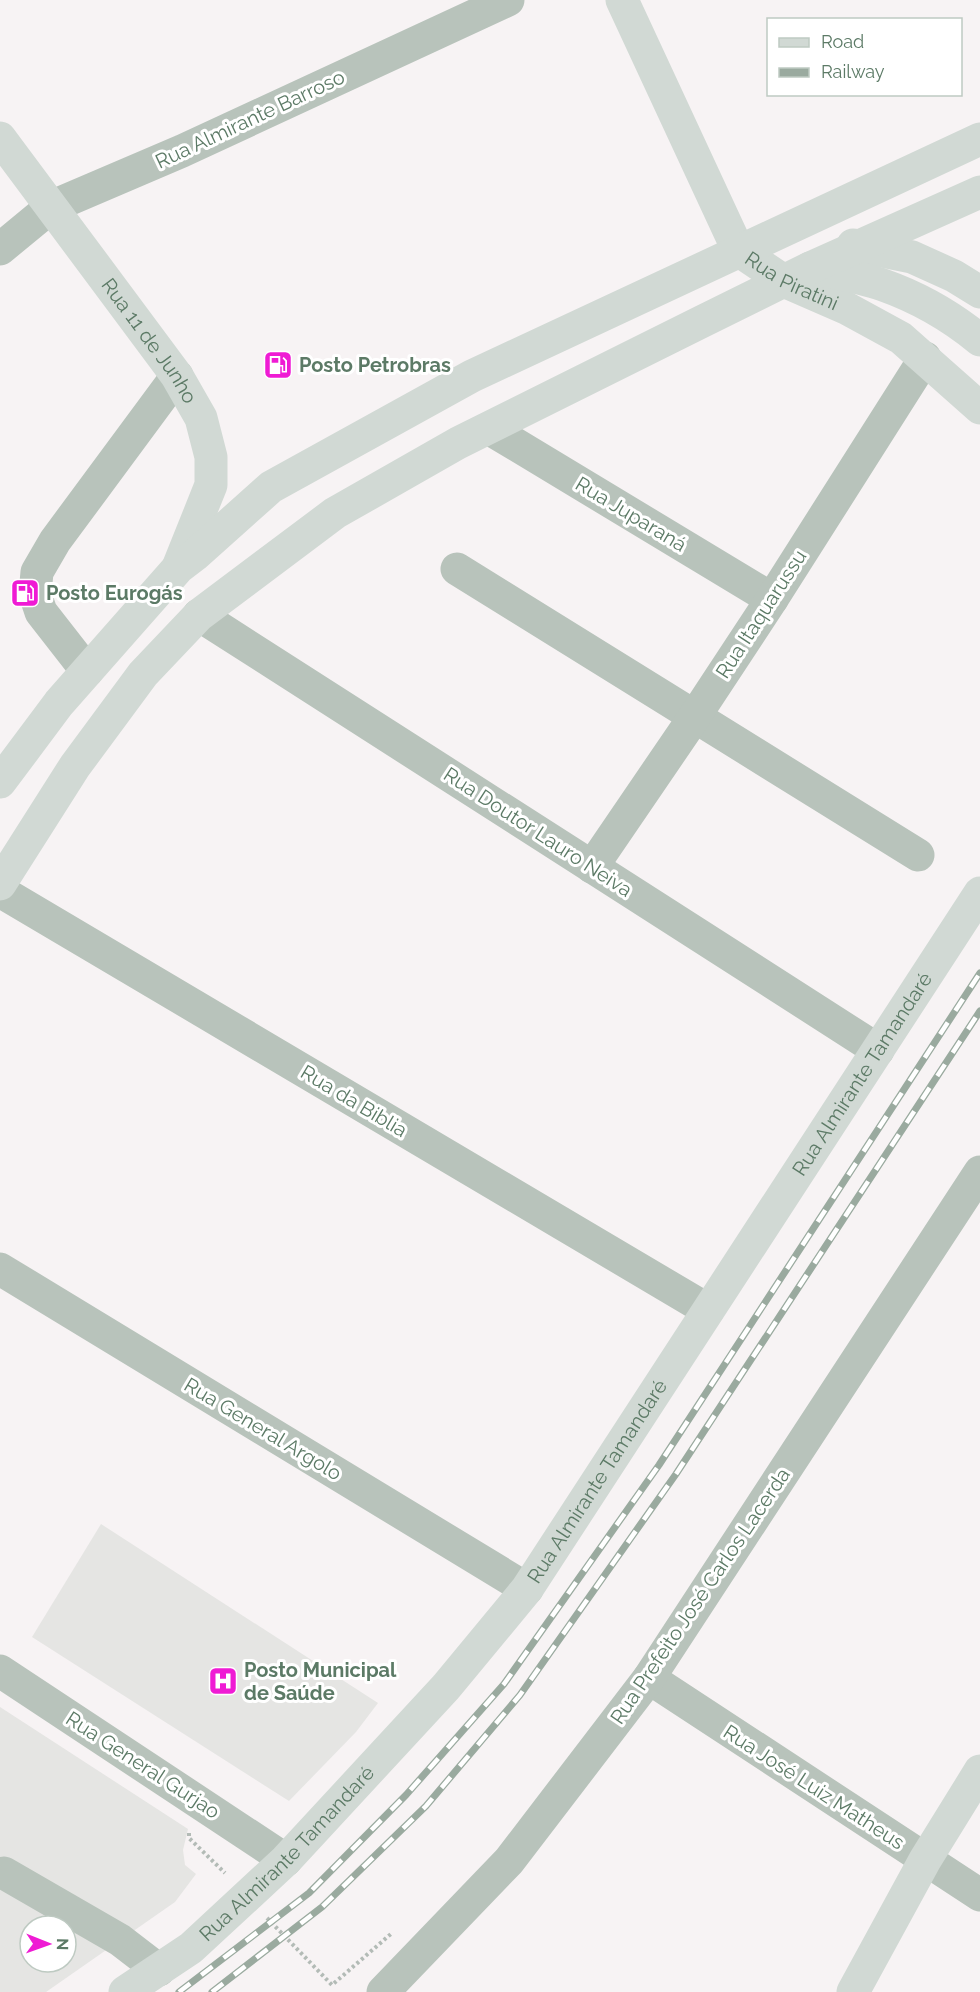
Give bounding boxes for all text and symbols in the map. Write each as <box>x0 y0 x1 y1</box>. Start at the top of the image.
legend <box>767 18 962 96</box>
text: Road <box>821 31 864 52</box>
text: Railway <box>821 61 885 82</box>
street label: Rua Almirante Barroso <box>152 65 349 173</box>
street label: Rua Piratini <box>741 246 842 315</box>
street label: Rua 11 de Junho <box>96 273 202 408</box>
fuel station icon: Posto Petrobras <box>262 349 294 381</box>
place label: Posto Petrobras <box>299 353 451 377</box>
street label: Rua Juparaná <box>571 471 691 557</box>
street label: Rua Itaquarussu <box>711 545 811 683</box>
fuel station icon: Posto Eurogás <box>9 577 41 609</box>
place label: Posto Eurogás <box>46 581 183 605</box>
street label: Rua Doutor Lauro Neiva <box>439 762 637 902</box>
street label: Rua Almirante Tamandaré <box>787 968 937 1180</box>
street label: Rua da Biblia <box>296 1060 412 1142</box>
street label: Rua General Argolo <box>180 1373 346 1486</box>
street label: Rua Almirante Tamandaré <box>522 1375 672 1588</box>
street label: Rua Prefeito José Carlos Lacerda <box>605 1463 795 1729</box>
place label: Posto Municipal de Saúde <box>244 1658 397 1705</box>
hospital icon: Posto Municipal de Saúde <box>207 1665 239 1697</box>
street label: Rua General Gurjao <box>62 1706 224 1824</box>
street label: Rua José Luiz Matheus <box>719 1720 909 1854</box>
street label: Rua Almirante Tamandaré <box>194 1760 379 1946</box>
north arrow <box>18 1914 78 1974</box>
text: N <box>53 1938 72 1951</box>

